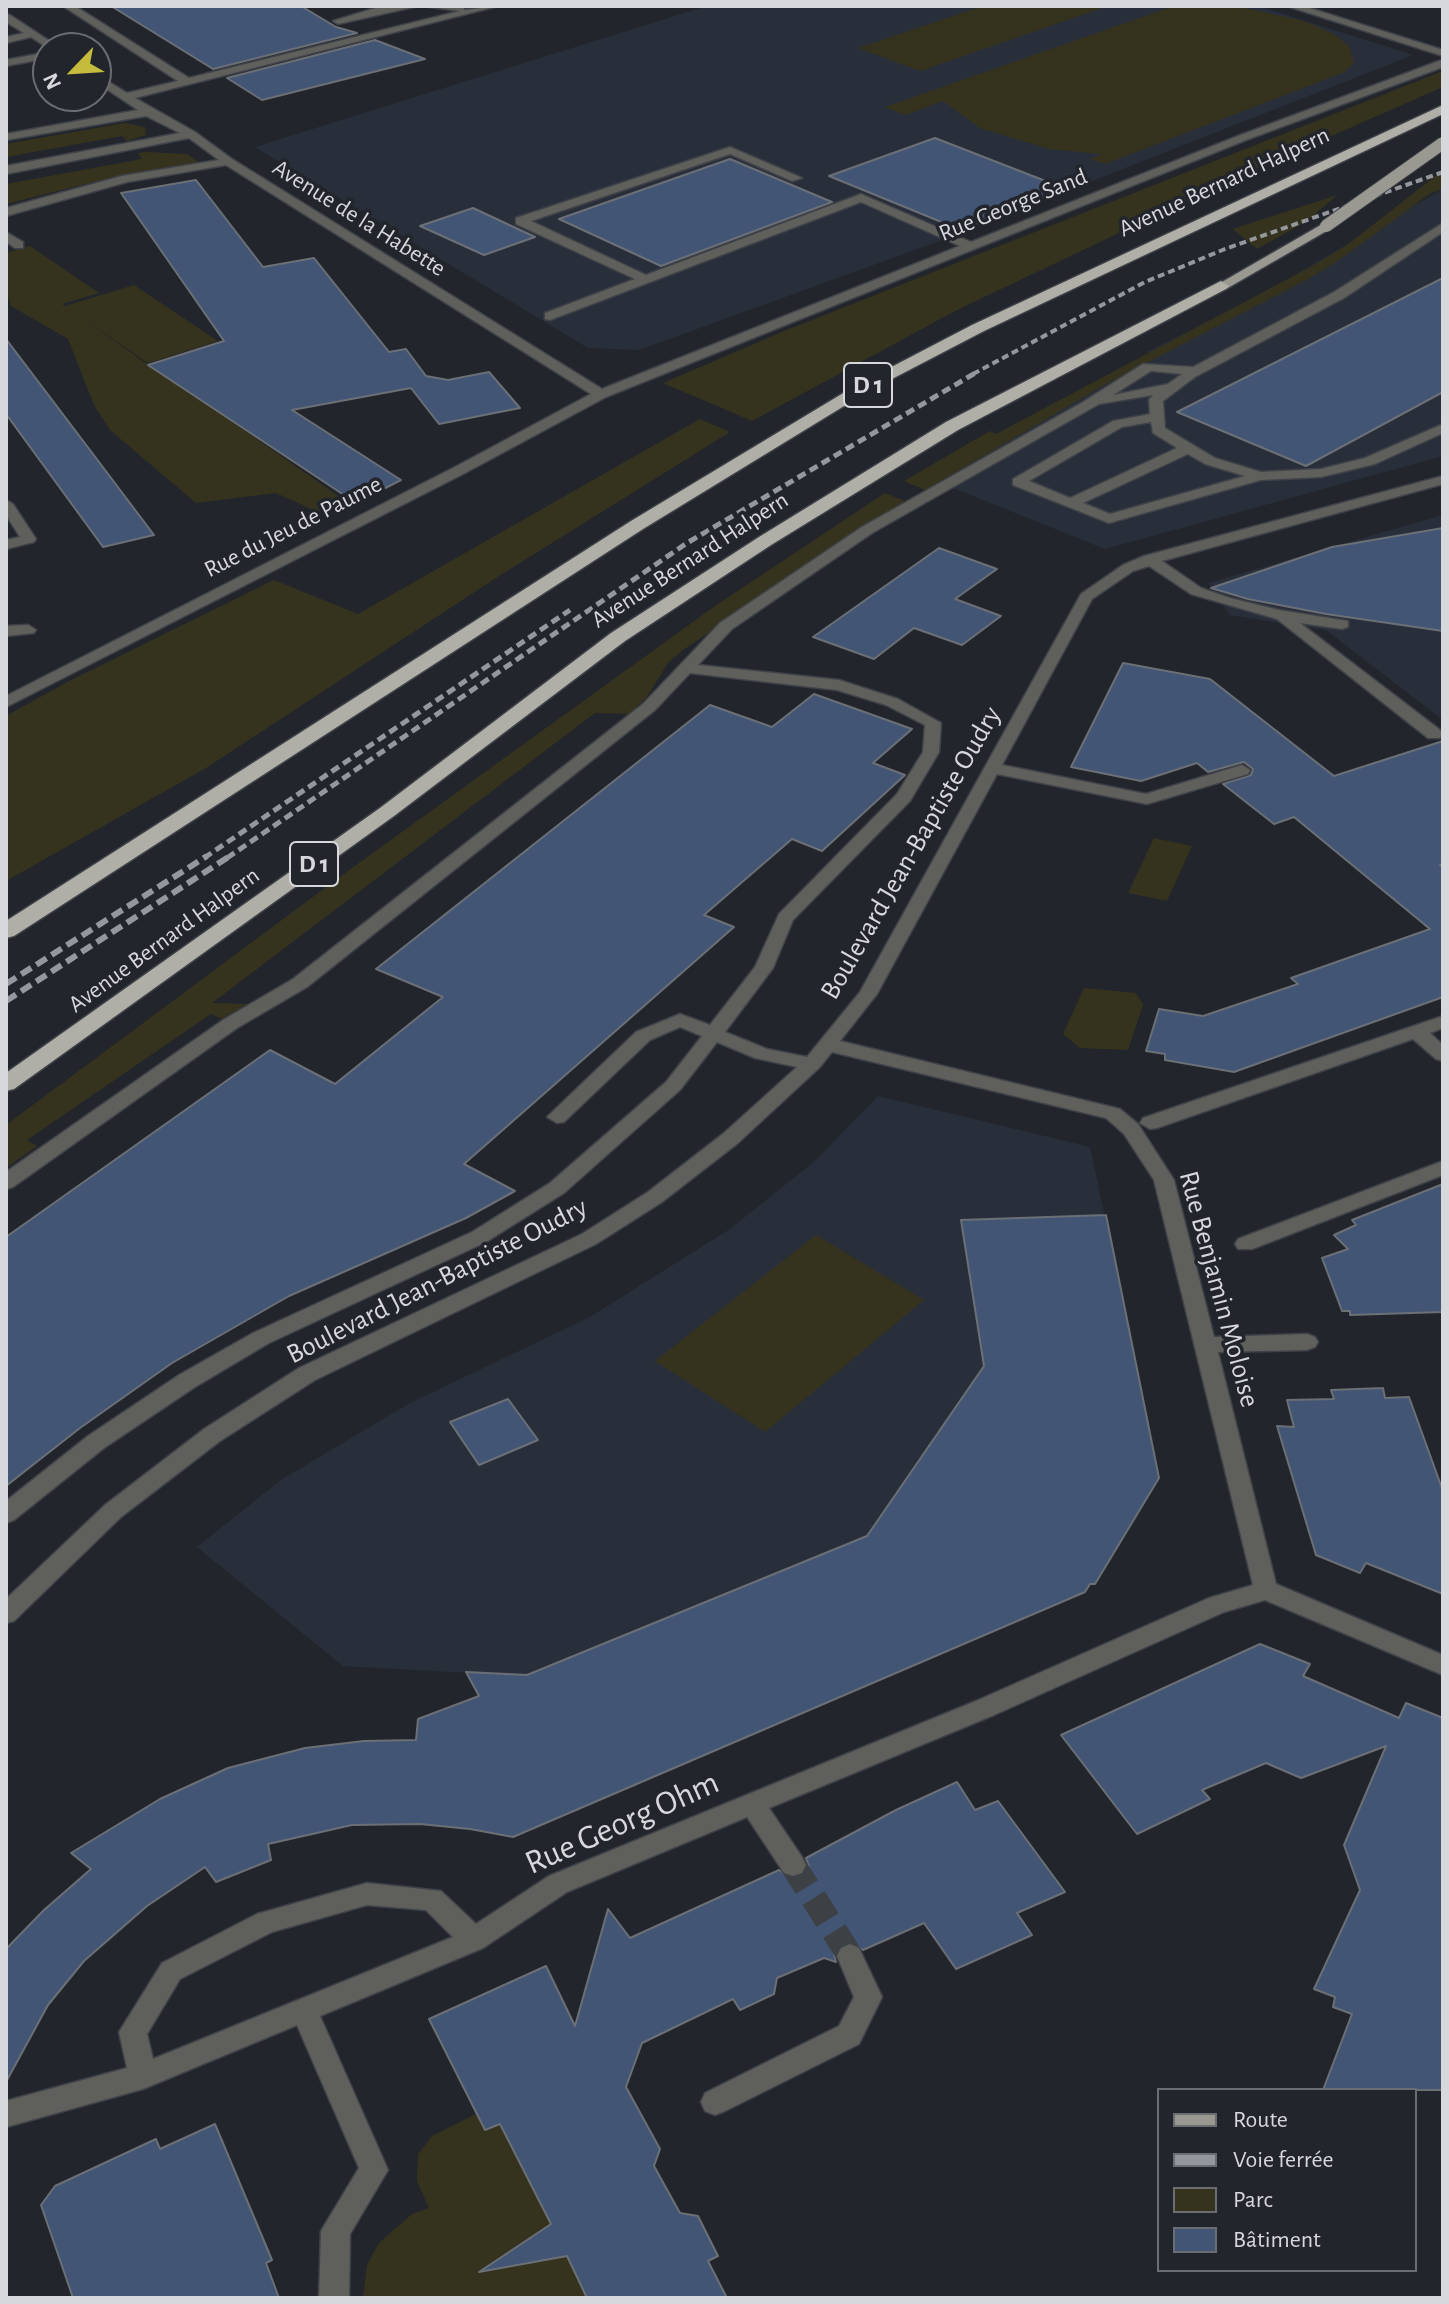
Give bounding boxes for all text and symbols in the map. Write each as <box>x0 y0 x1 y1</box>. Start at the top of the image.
north arrow <box>32 32 112 112</box>
text: N <box>39 70 65 93</box>
street label: Avenue Bernard Halpern <box>1114 121 1334 243</box>
street label: Avenue de la Habette <box>267 153 451 283</box>
street label: Rue George Sand <box>935 162 1091 248</box>
road number: D 1 <box>844 363 892 407</box>
street label: Rue du Jeu de Paume <box>199 470 387 584</box>
street label: Avenue Bernard Halpern <box>586 486 794 634</box>
street label: Boulevard Jean-Baptiste Oudry <box>813 700 1009 1006</box>
road number: D 1 <box>290 842 338 886</box>
street label: Avenue Bernard Halpern <box>63 861 265 1019</box>
street label: Rue Benjamin Moloise <box>1171 1167 1267 1411</box>
street label: Boulevard Jean-Baptiste Oudry <box>281 1190 593 1372</box>
street label: Rue Georg Ohm <box>519 1762 725 1884</box>
legend <box>1157 2088 1417 2272</box>
text: Route <box>1233 2108 1288 2132</box>
text: Voie ferrée <box>1233 2148 1334 2172</box>
text: Parc <box>1233 2188 1273 2212</box>
text: Bâtiment <box>1233 2228 1321 2252</box>

